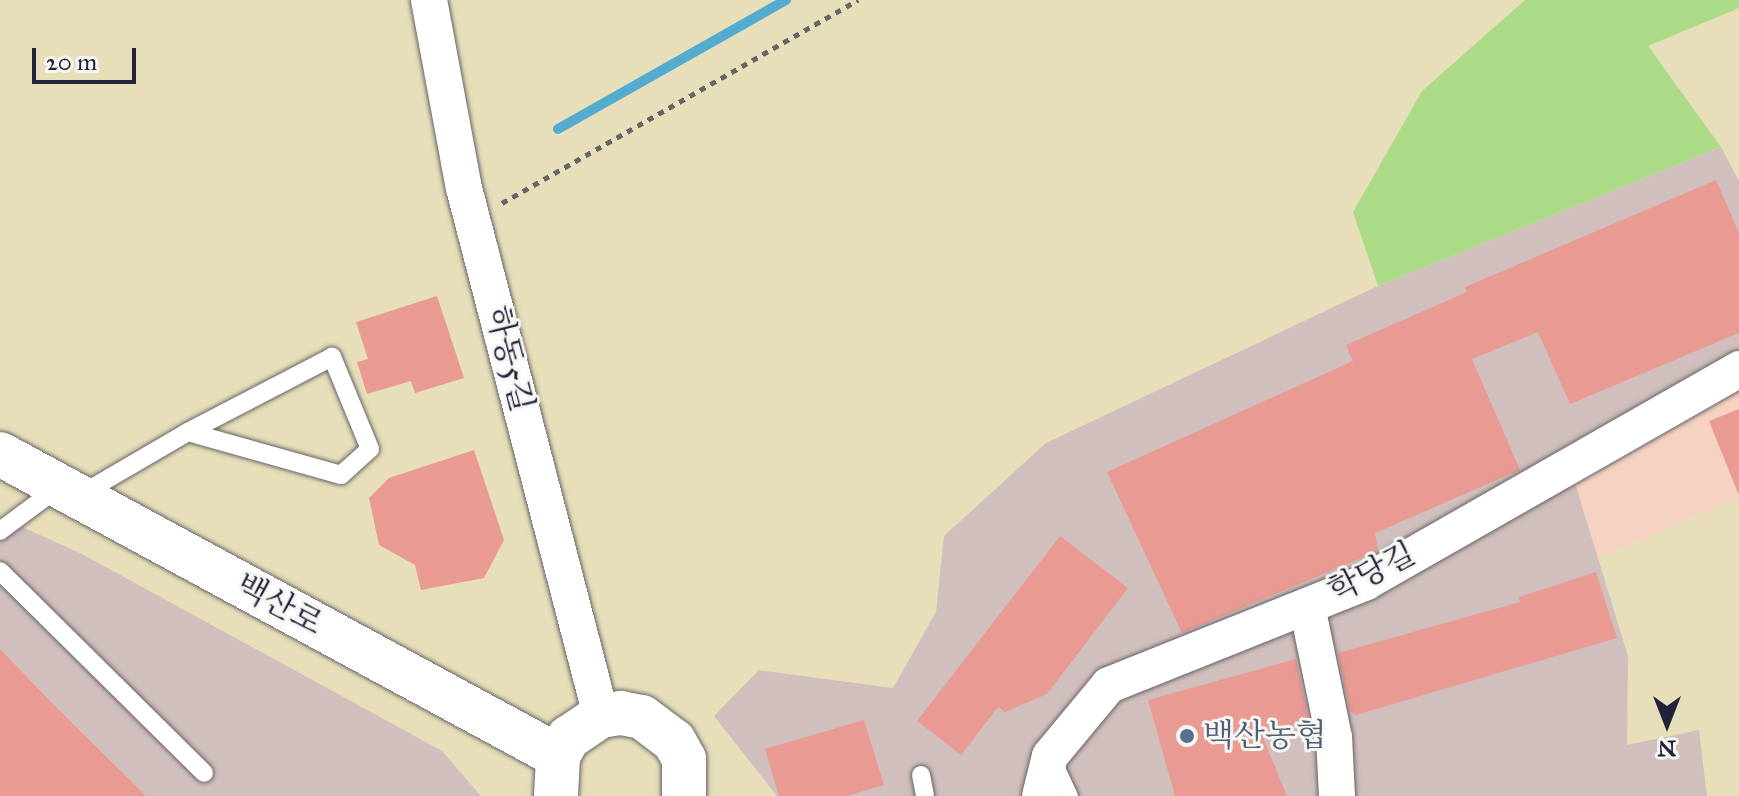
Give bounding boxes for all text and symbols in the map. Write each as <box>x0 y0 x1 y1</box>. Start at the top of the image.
scale bar <box>36 32 140 82</box>
text: 20 m <box>46 47 97 77</box>
street label: 하동5길 <box>477 302 541 416</box>
street label: 학당길 <box>1322 535 1422 611</box>
street label: 백산로 <box>229 566 329 644</box>
north arrow <box>1627 684 1707 764</box>
place label: 백산농협 <box>1203 717 1327 755</box>
marker: 백산농협 <box>1178 727 1196 745</box>
text: N <box>1658 735 1676 762</box>

